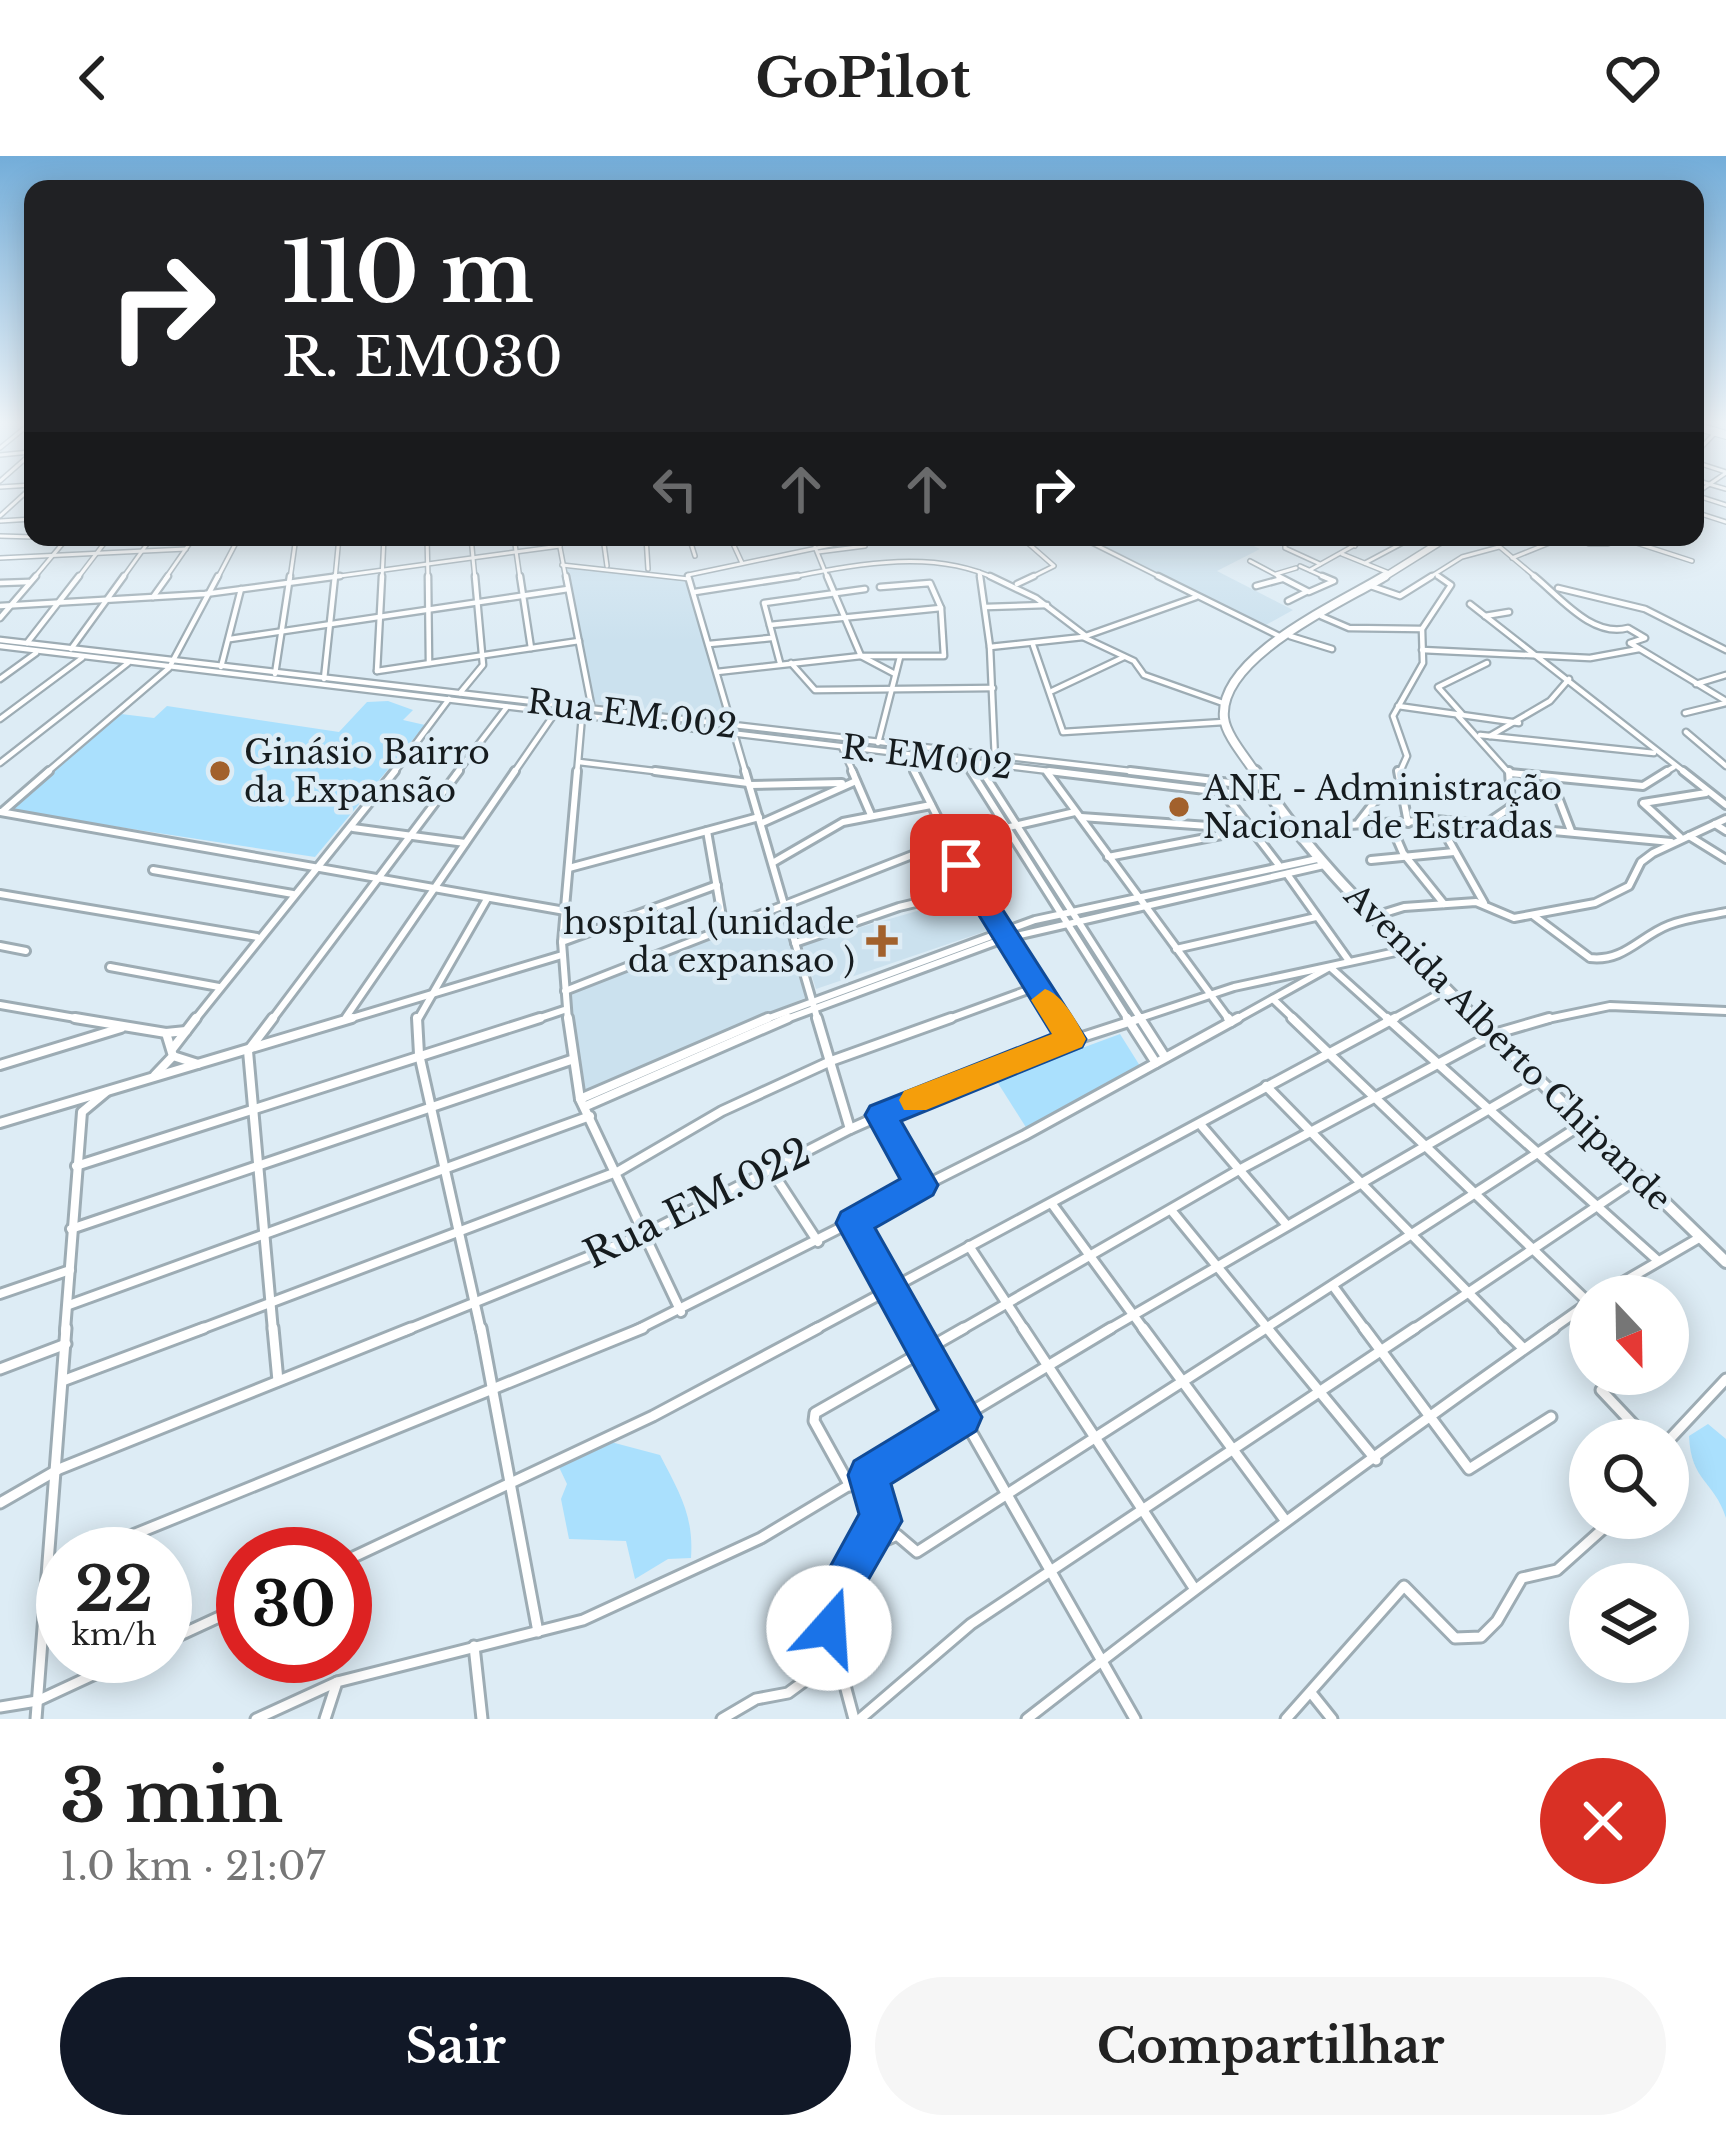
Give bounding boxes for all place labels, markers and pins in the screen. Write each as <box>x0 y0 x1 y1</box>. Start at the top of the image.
place label: Ginásio Bairro da Expansão <box>244 732 490 811</box>
marker: Ginásio Bairro da Expansão <box>207 758 233 784</box>
place label: ANE - Administração Nacional de Estradas <box>1202 768 1562 847</box>
marker: ANE - Administração Nacional de Estradas <box>1166 794 1192 820</box>
pin <box>910 814 1012 916</box>
place label: hospital (unidade da expansao ) <box>563 902 855 981</box>
marker: hospital (unidade da expansao ) <box>866 925 898 957</box>

